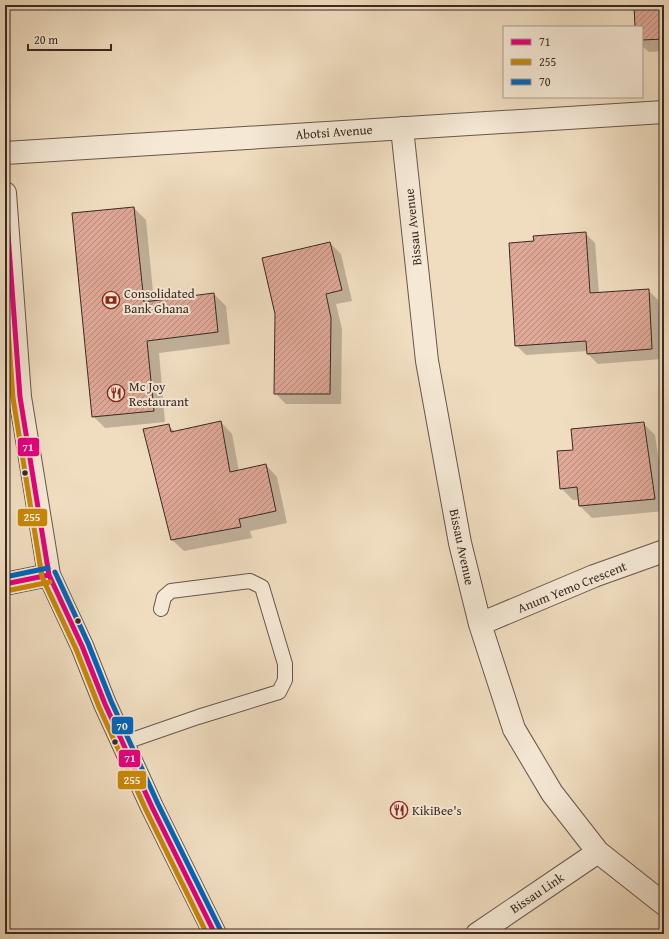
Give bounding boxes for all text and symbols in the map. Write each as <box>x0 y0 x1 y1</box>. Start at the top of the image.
scale bar <box>28 26 111 52</box>
legend <box>503 26 643 98</box>
text: 20 m <box>34 31 58 48</box>
text: 71 <box>539 33 551 50</box>
text: 255 <box>539 53 557 70</box>
text: 70 <box>539 73 551 90</box>
street label: Abotsi Avenue <box>295 120 373 144</box>
street label: Bissau Avenue <box>400 188 426 266</box>
place label: Consolidated Bank Ghana <box>124 284 195 318</box>
bank icon: Consolidated Bank Ghana <box>101 290 121 310</box>
place label: Mc Joy Restaurant <box>129 377 189 411</box>
restaurant icon: Mc Joy Restaurant <box>106 383 126 403</box>
line badge: 71 <box>17 437 40 457</box>
text: 71 <box>22 439 34 455</box>
unlabelled marker <box>20 468 30 478</box>
street label: Bissau Avenue <box>445 507 479 587</box>
line badge: 255 <box>17 508 48 527</box>
text: 255 <box>23 509 41 525</box>
street label: Anum Yemo Crescent <box>515 556 630 618</box>
unlabelled marker <box>73 616 83 626</box>
line badge: 70 <box>111 716 134 735</box>
text: 70 <box>116 718 128 734</box>
unlabelled marker <box>110 737 120 747</box>
line badge: 71 <box>118 749 141 768</box>
text: 71 <box>124 750 136 766</box>
line badge: 255 <box>117 770 147 790</box>
text: 255 <box>123 772 141 788</box>
restaurant icon: KikiBee's <box>389 800 409 820</box>
place label: KikiBee's <box>412 801 462 820</box>
street label: Bissau Link <box>506 868 568 918</box>

